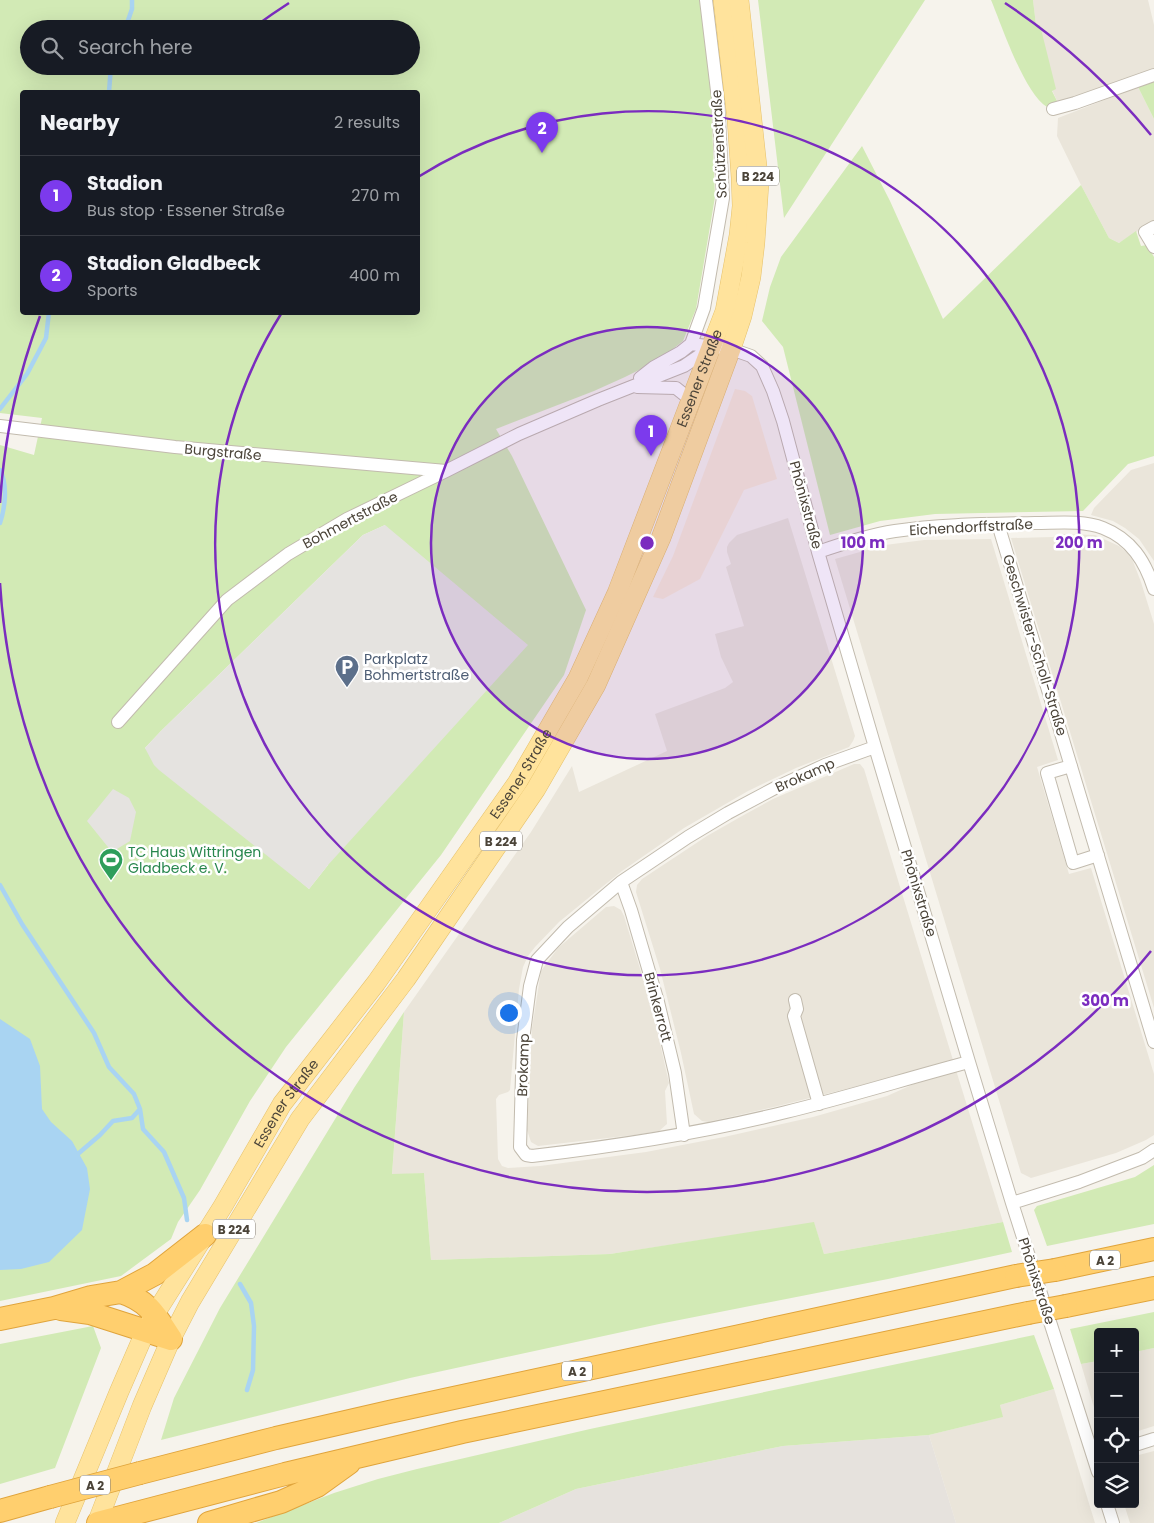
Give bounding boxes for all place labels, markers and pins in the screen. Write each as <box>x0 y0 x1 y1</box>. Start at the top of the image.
pin: 2 <box>526 112 558 153</box>
pin: 1 <box>635 415 667 456</box>
centre of rings <box>638 534 656 552</box>
place label: Parkplatz Bohmertstraße <box>364 649 470 685</box>
parking icon: Parkplatz Bohmertstraße <box>334 654 360 688</box>
place label: TC Haus Wittringen Gladbeck e. V. <box>128 842 261 878</box>
sports icon: TC Haus Wittringen Gladbeck e. V. <box>98 847 124 881</box>

